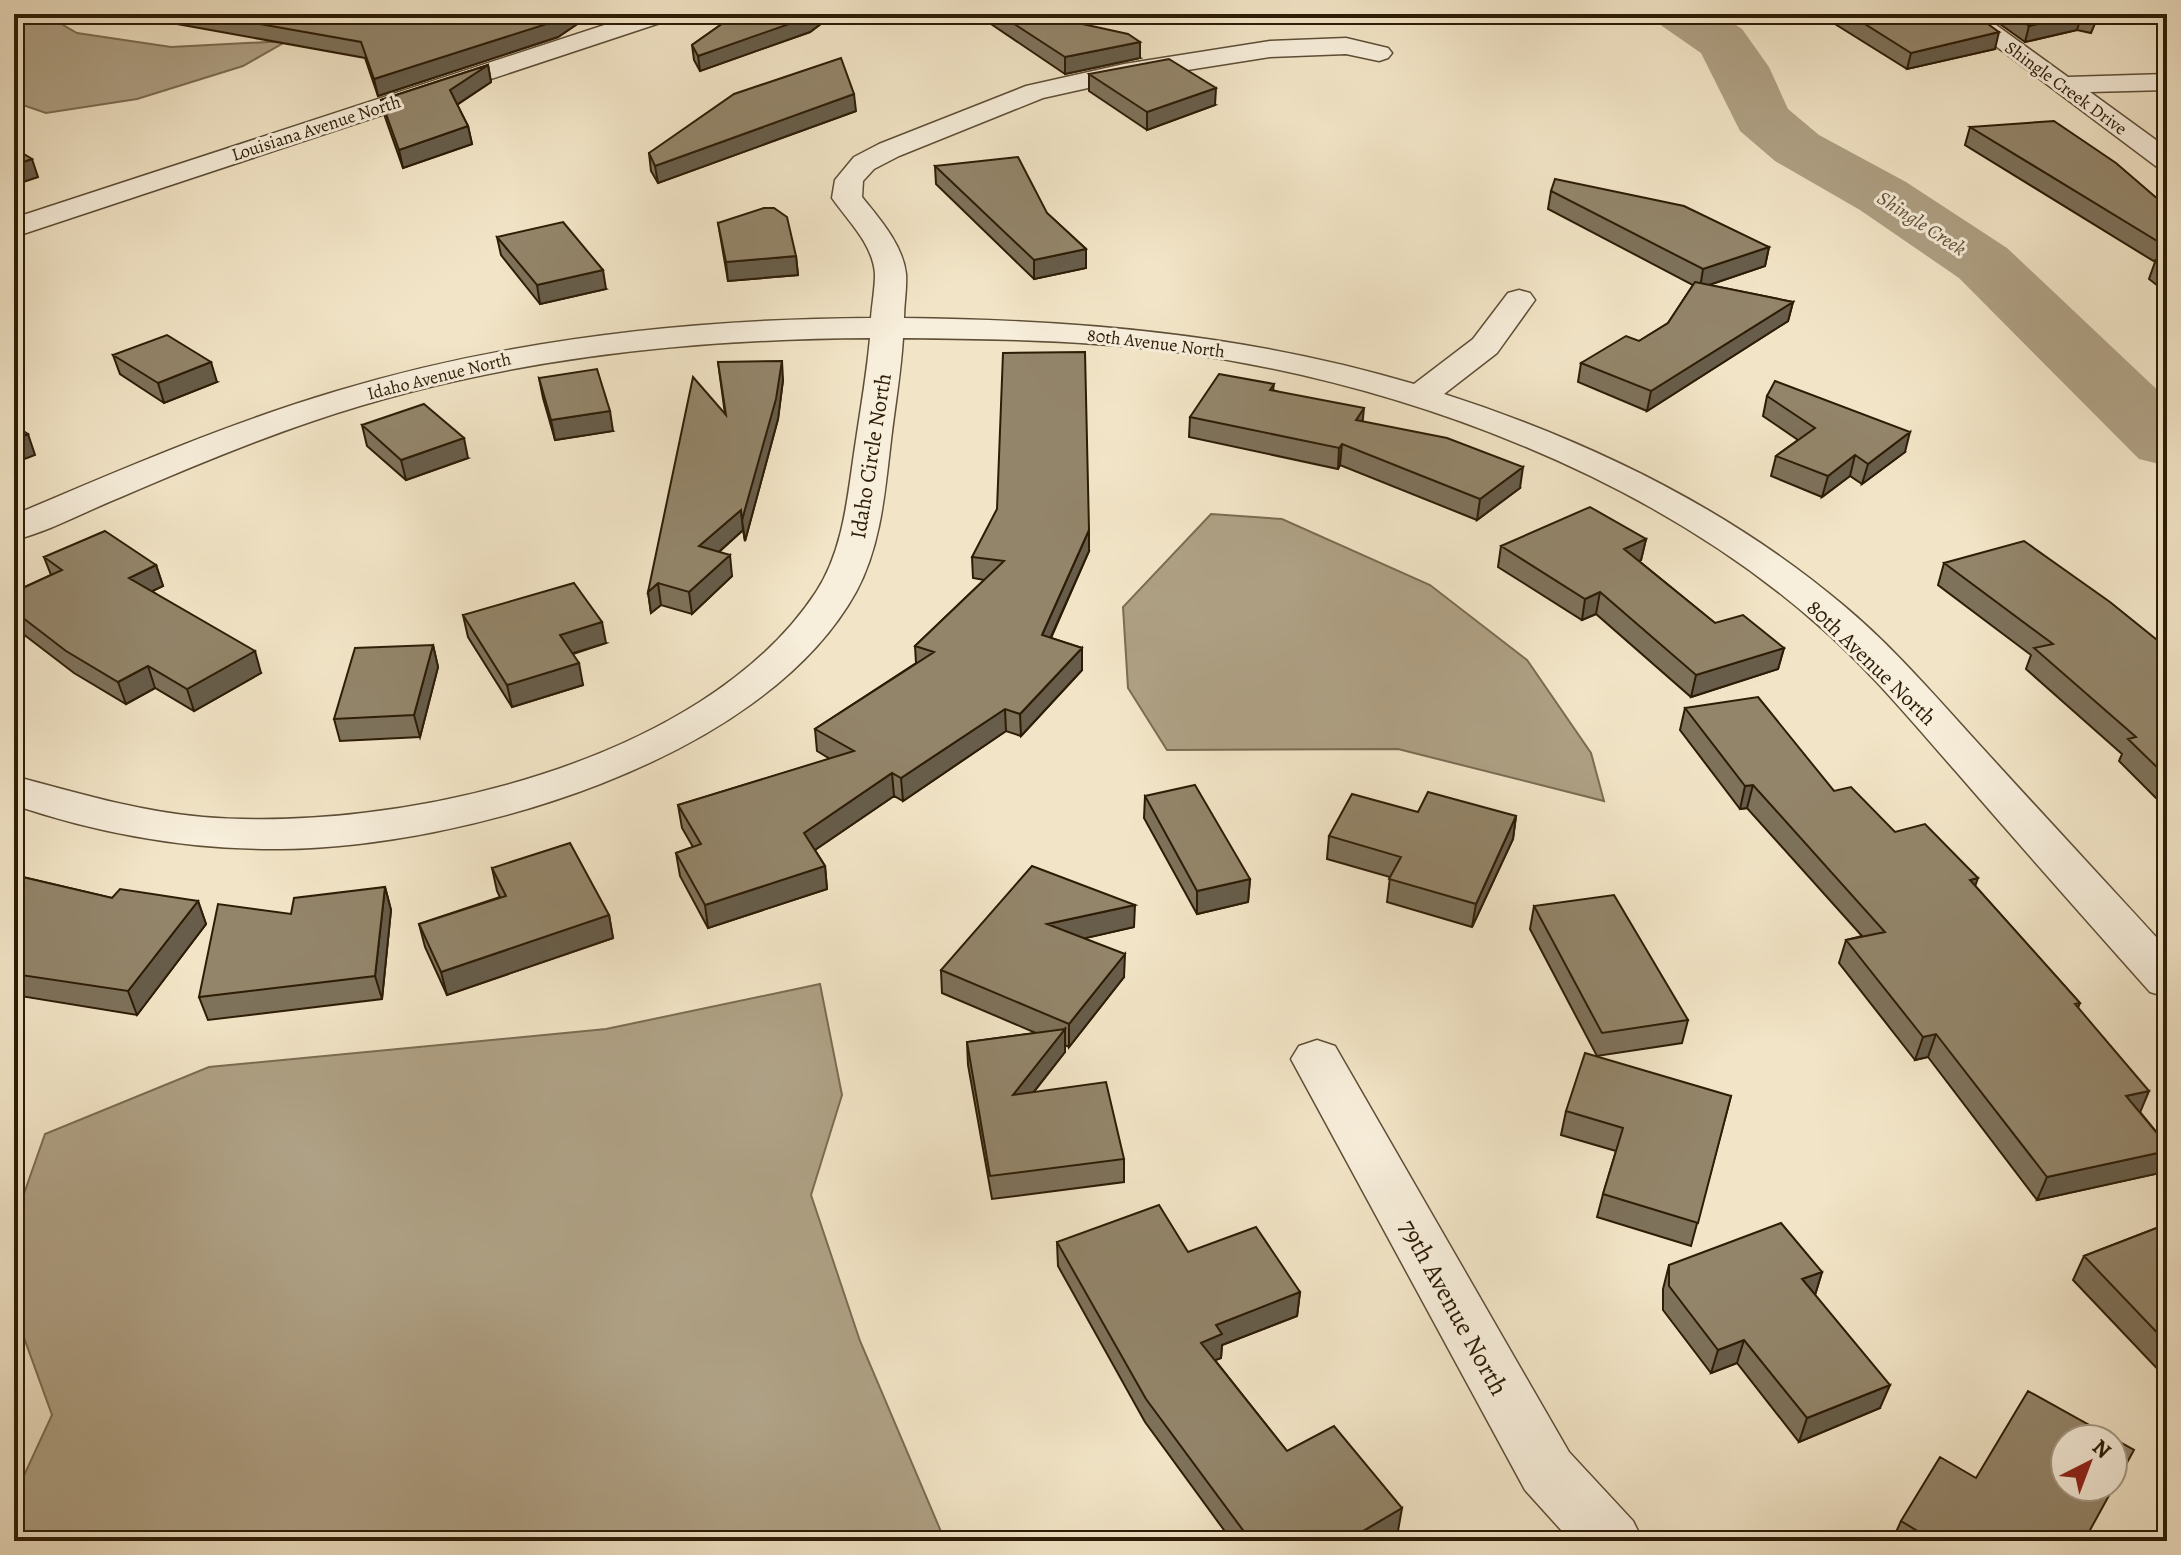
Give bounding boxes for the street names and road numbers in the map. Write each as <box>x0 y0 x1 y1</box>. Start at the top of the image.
street label: Shingle Creek Drive <box>2000 35 2132 141</box>
street label: Louisiana Avenue North <box>228 89 404 167</box>
street label: 80th Avenue North <box>1086 323 1227 363</box>
street label: Idaho Avenue North <box>365 346 514 405</box>
street label: Idaho Circle North <box>843 371 899 541</box>
street label: 80th Avenue North <box>1800 593 1943 733</box>
street label: 79th Avenue North <box>1391 1213 1517 1402</box>

